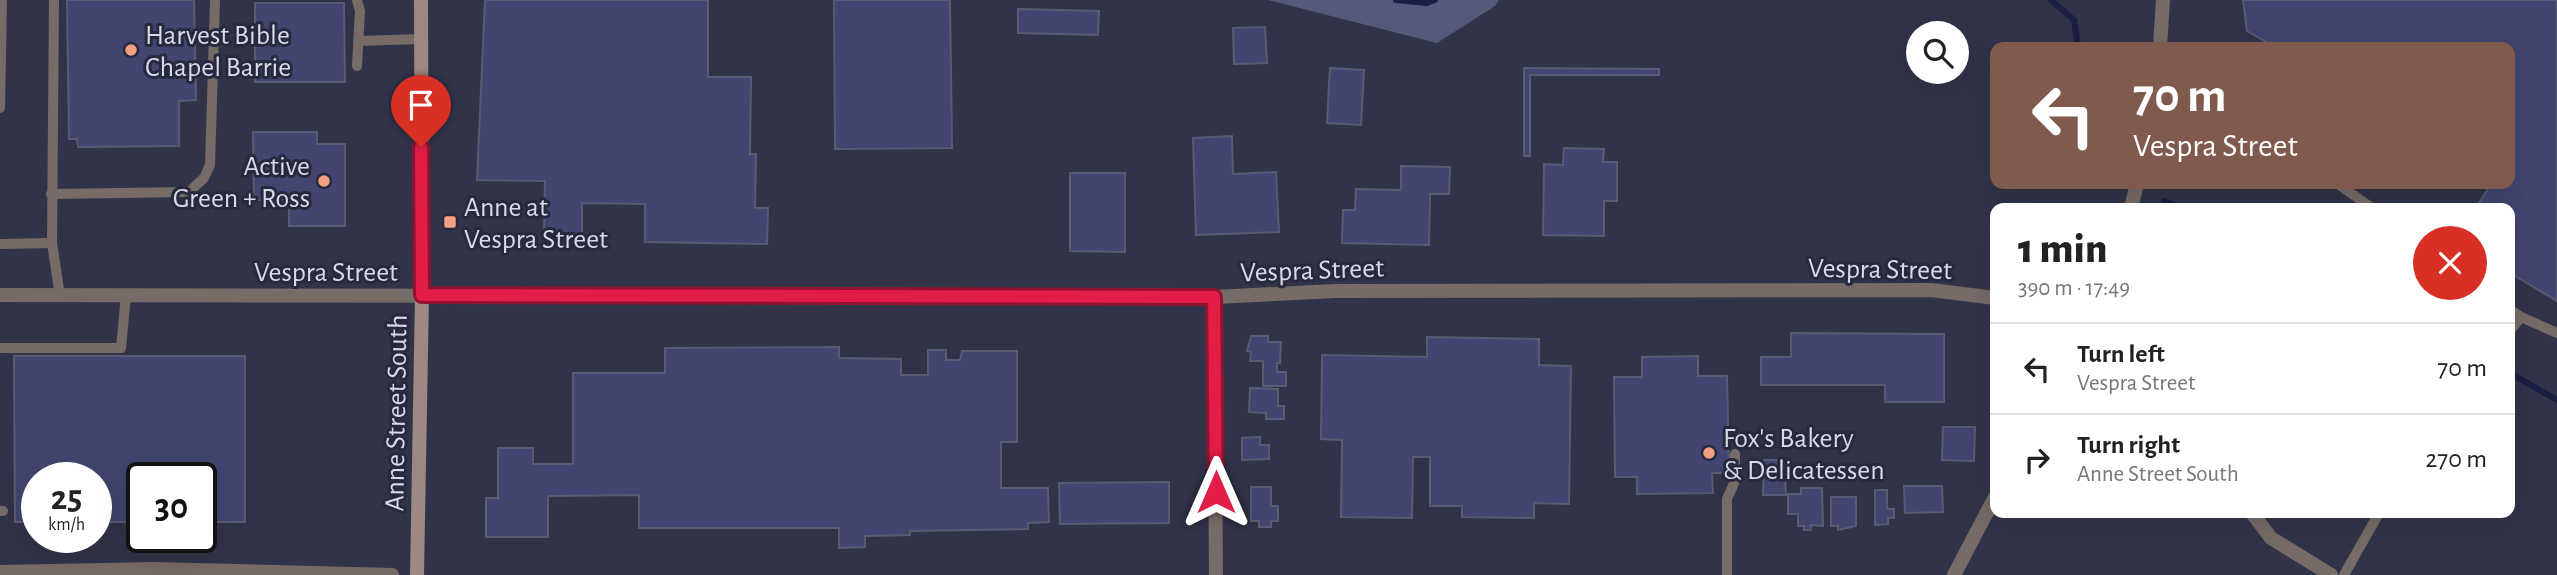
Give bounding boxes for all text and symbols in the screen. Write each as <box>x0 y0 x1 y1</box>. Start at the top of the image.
map controls <box>1906 21 1969 84</box>
button: search <box>1906 21 1969 84</box>
place label: Harvest Bible Chapel Barrie <box>145 22 291 82</box>
marker: Harvest Bible Chapel Barrie <box>123 42 139 58</box>
icon: left <box>2018 70 2109 161</box>
text: 70 m <box>2133 72 2227 121</box>
pin <box>391 75 451 147</box>
icon: arrive <box>402 86 440 124</box>
text: Vespra Street <box>2133 130 2298 162</box>
place label: Active Green + Ross <box>173 153 310 213</box>
marker: Active Green + Ross <box>316 173 332 189</box>
place label: Anne at Vespra Street <box>464 194 608 254</box>
marker: Anne at Vespra Street <box>442 214 458 230</box>
button: close <box>2413 226 2487 300</box>
text: 1 min <box>2018 228 2107 270</box>
street label: Vespra Street <box>1240 254 1385 288</box>
street label: Vespra Street <box>1808 255 1952 285</box>
street label: Vespra Street <box>254 259 398 287</box>
text: 390 m · 17:49 <box>2018 277 2130 300</box>
street label: Anne Street South <box>381 314 413 512</box>
text: Turn left <box>2077 341 2165 367</box>
icon: left <box>2018 350 2056 388</box>
text: 70 m <box>2437 355 2487 381</box>
text: Vespra Street <box>2077 372 2195 395</box>
place label: Fox's Bakery & Delicatessen <box>1723 425 1885 485</box>
text: Turn right <box>2077 432 2180 458</box>
icon: right <box>2018 441 2056 479</box>
marker: Fox's Bakery & Delicatessen <box>1701 445 1717 461</box>
text: 270 m <box>2426 446 2487 472</box>
position arrow <box>1179 455 1253 529</box>
speed limit sign: 30 <box>126 462 217 553</box>
text: Anne Street South <box>2077 463 2239 486</box>
text: 25 <box>51 481 82 516</box>
text: km/h <box>48 516 85 534</box>

